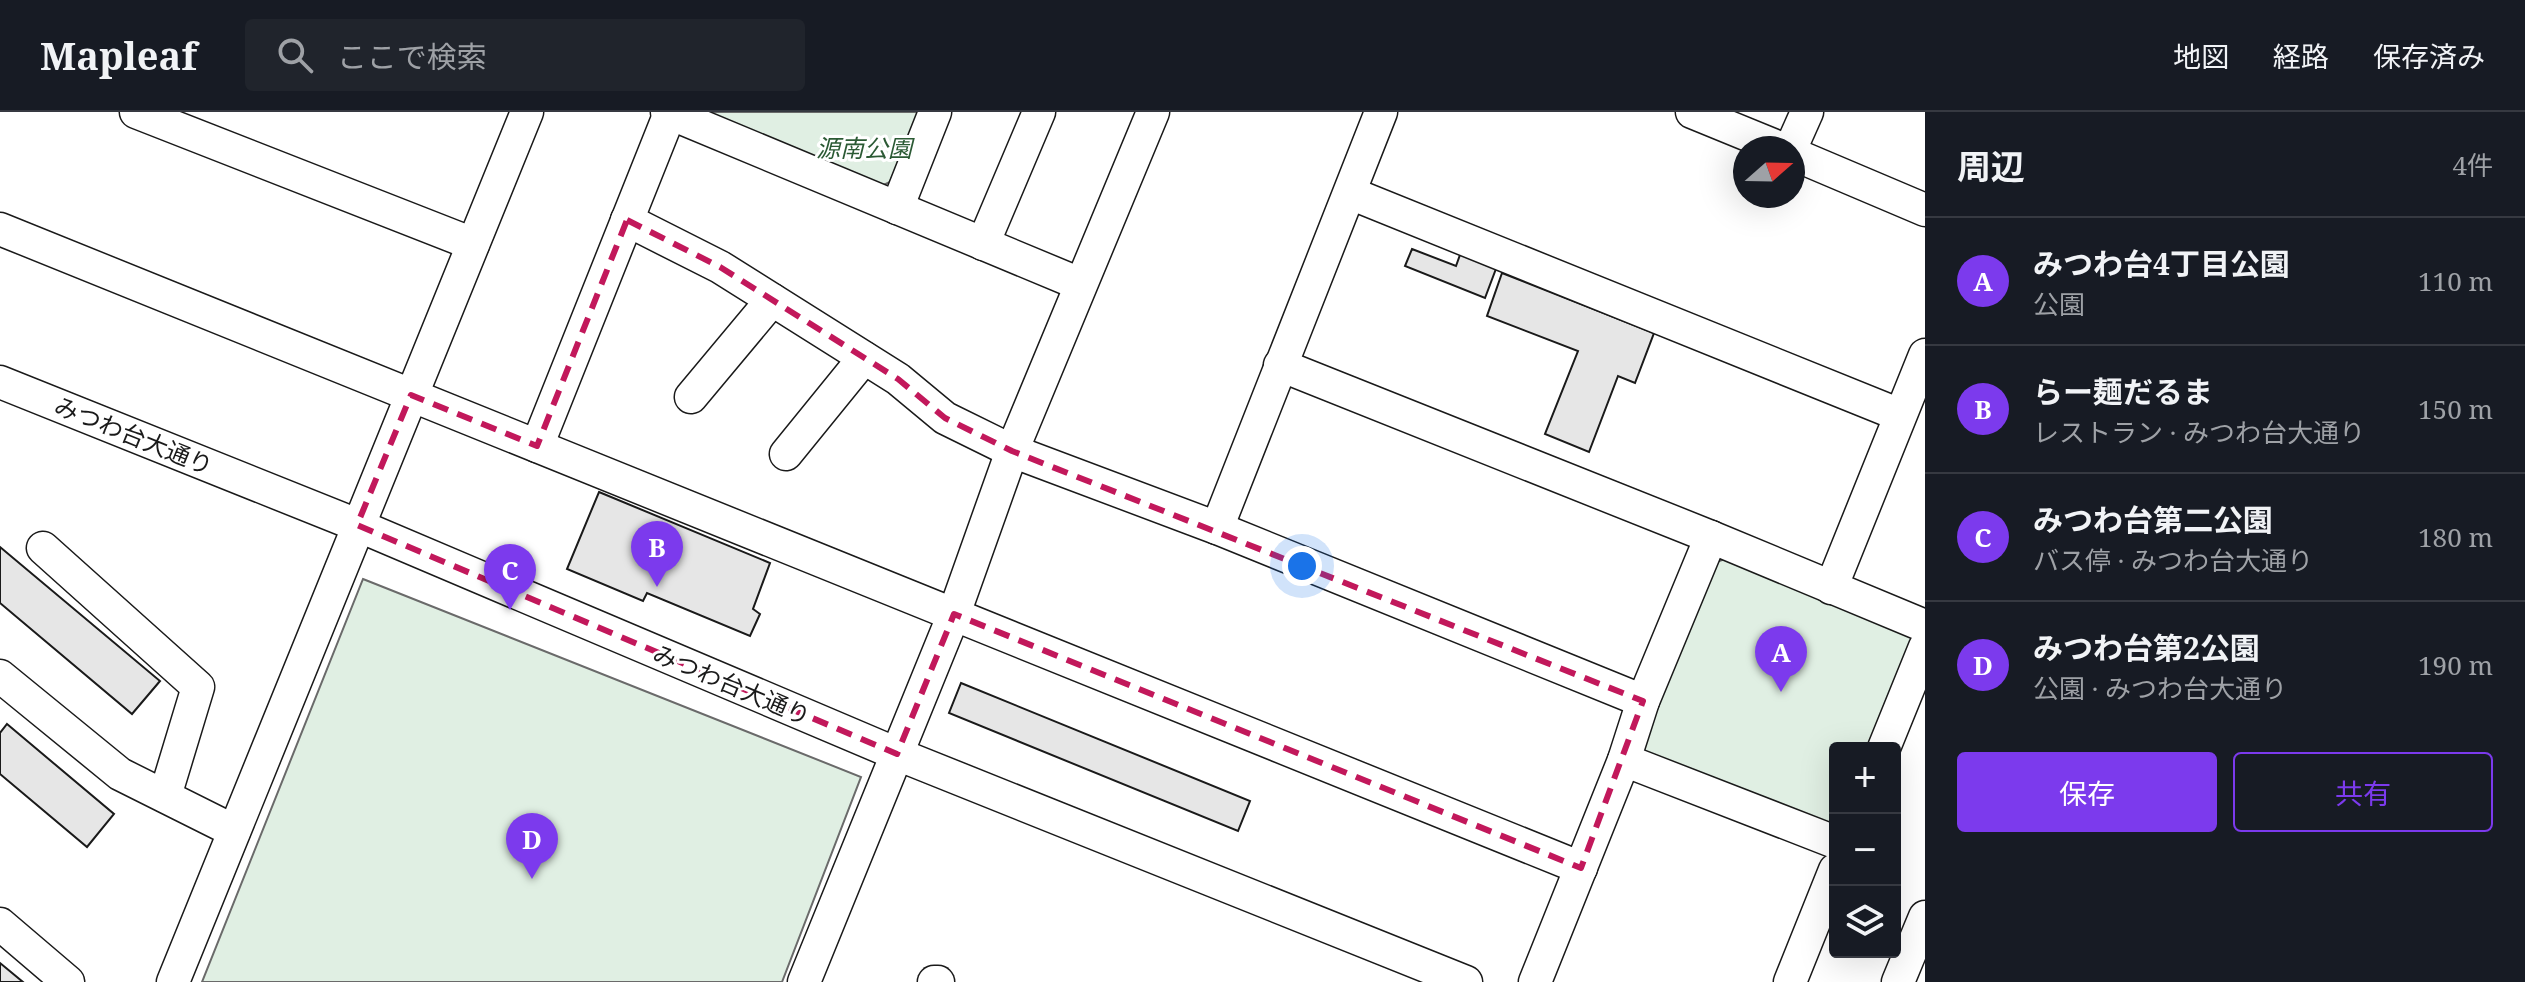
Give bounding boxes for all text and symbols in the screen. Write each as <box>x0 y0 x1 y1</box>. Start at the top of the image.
search box <box>245 19 805 91</box>
text: Mapleaf <box>40 29 197 81</box>
icon: search <box>273 33 317 77</box>
text: ここで検索 <box>337 36 487 77</box>
text: 地図 <box>2173 37 2229 75</box>
text: 経路 <box>2273 37 2329 75</box>
text: 保存済み <box>2373 37 2485 75</box>
park label: 源南公園 <box>816 131 915 164</box>
north arrow <box>1733 136 1805 208</box>
text: 周辺 <box>1957 143 2025 189</box>
text: 4件 <box>2452 147 2493 183</box>
text: みつわ台4丁目公園 <box>2033 243 2290 284</box>
text: A <box>1973 263 1993 299</box>
text: 110 m <box>2418 263 2493 299</box>
text: 公園 <box>2033 286 2085 322</box>
text: らー麺だるま <box>2033 371 2213 412</box>
street label: みつわ台大通り <box>50 388 218 482</box>
text: B <box>1974 391 1992 427</box>
text: 150 m <box>2418 391 2493 427</box>
text: レストラン · みつわ台大通り <box>2033 414 2365 450</box>
text: みつわ台第二公園 <box>2033 499 2273 540</box>
text: C <box>1974 519 1992 555</box>
text: 180 m <box>2418 519 2493 555</box>
pin: B <box>631 521 683 587</box>
text: バス停 · みつわ台大通り <box>2033 542 2313 578</box>
pin: C <box>484 544 536 610</box>
your location <box>1282 546 1322 586</box>
pin: A <box>1755 626 1807 692</box>
text: みつわ台第2公園 <box>2033 627 2260 668</box>
street label: みつわ台大通り <box>648 636 816 732</box>
text: D <box>1973 647 1993 683</box>
text: 190 m <box>2418 647 2493 683</box>
text: 公園 · みつわ台大通り <box>2033 670 2287 706</box>
map controls <box>1829 742 1901 958</box>
button: + <box>1829 742 1901 814</box>
button: 保存 <box>1957 752 2217 832</box>
button: 共有 <box>2233 752 2493 832</box>
pin: D <box>506 813 558 879</box>
button: − <box>1829 814 1901 886</box>
button: layers <box>1829 886 1901 958</box>

